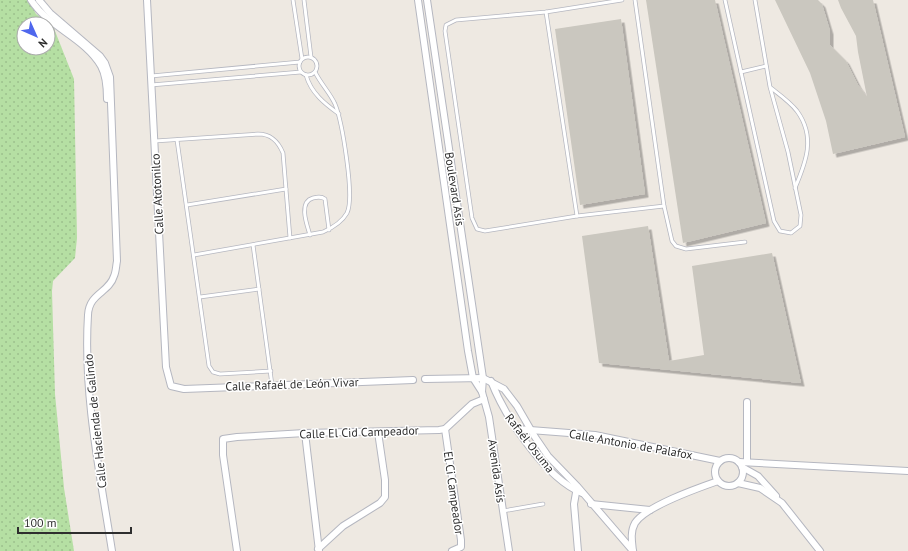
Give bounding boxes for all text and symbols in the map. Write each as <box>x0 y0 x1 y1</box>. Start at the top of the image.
north arrow <box>16 16 56 56</box>
text: N <box>36 36 51 51</box>
street label: Boulevard Asís <box>442 151 468 227</box>
street label: Calle Atotonilco <box>147 153 167 235</box>
street label: Calle Hacienda de Galindo <box>80 353 110 489</box>
street label: Calle Rafaél de León Vivar <box>225 374 359 394</box>
street label: Rafaél Osuma <box>502 410 558 476</box>
street label: Calle El Cid Campeador <box>299 422 419 442</box>
street label: Calle Antonio de Palafox <box>568 426 694 462</box>
street label: Avenida Asís <box>485 438 509 504</box>
street label: El Ci Campeador <box>441 450 467 536</box>
scale bar <box>18 509 131 535</box>
text: 100 m <box>24 515 57 530</box>

